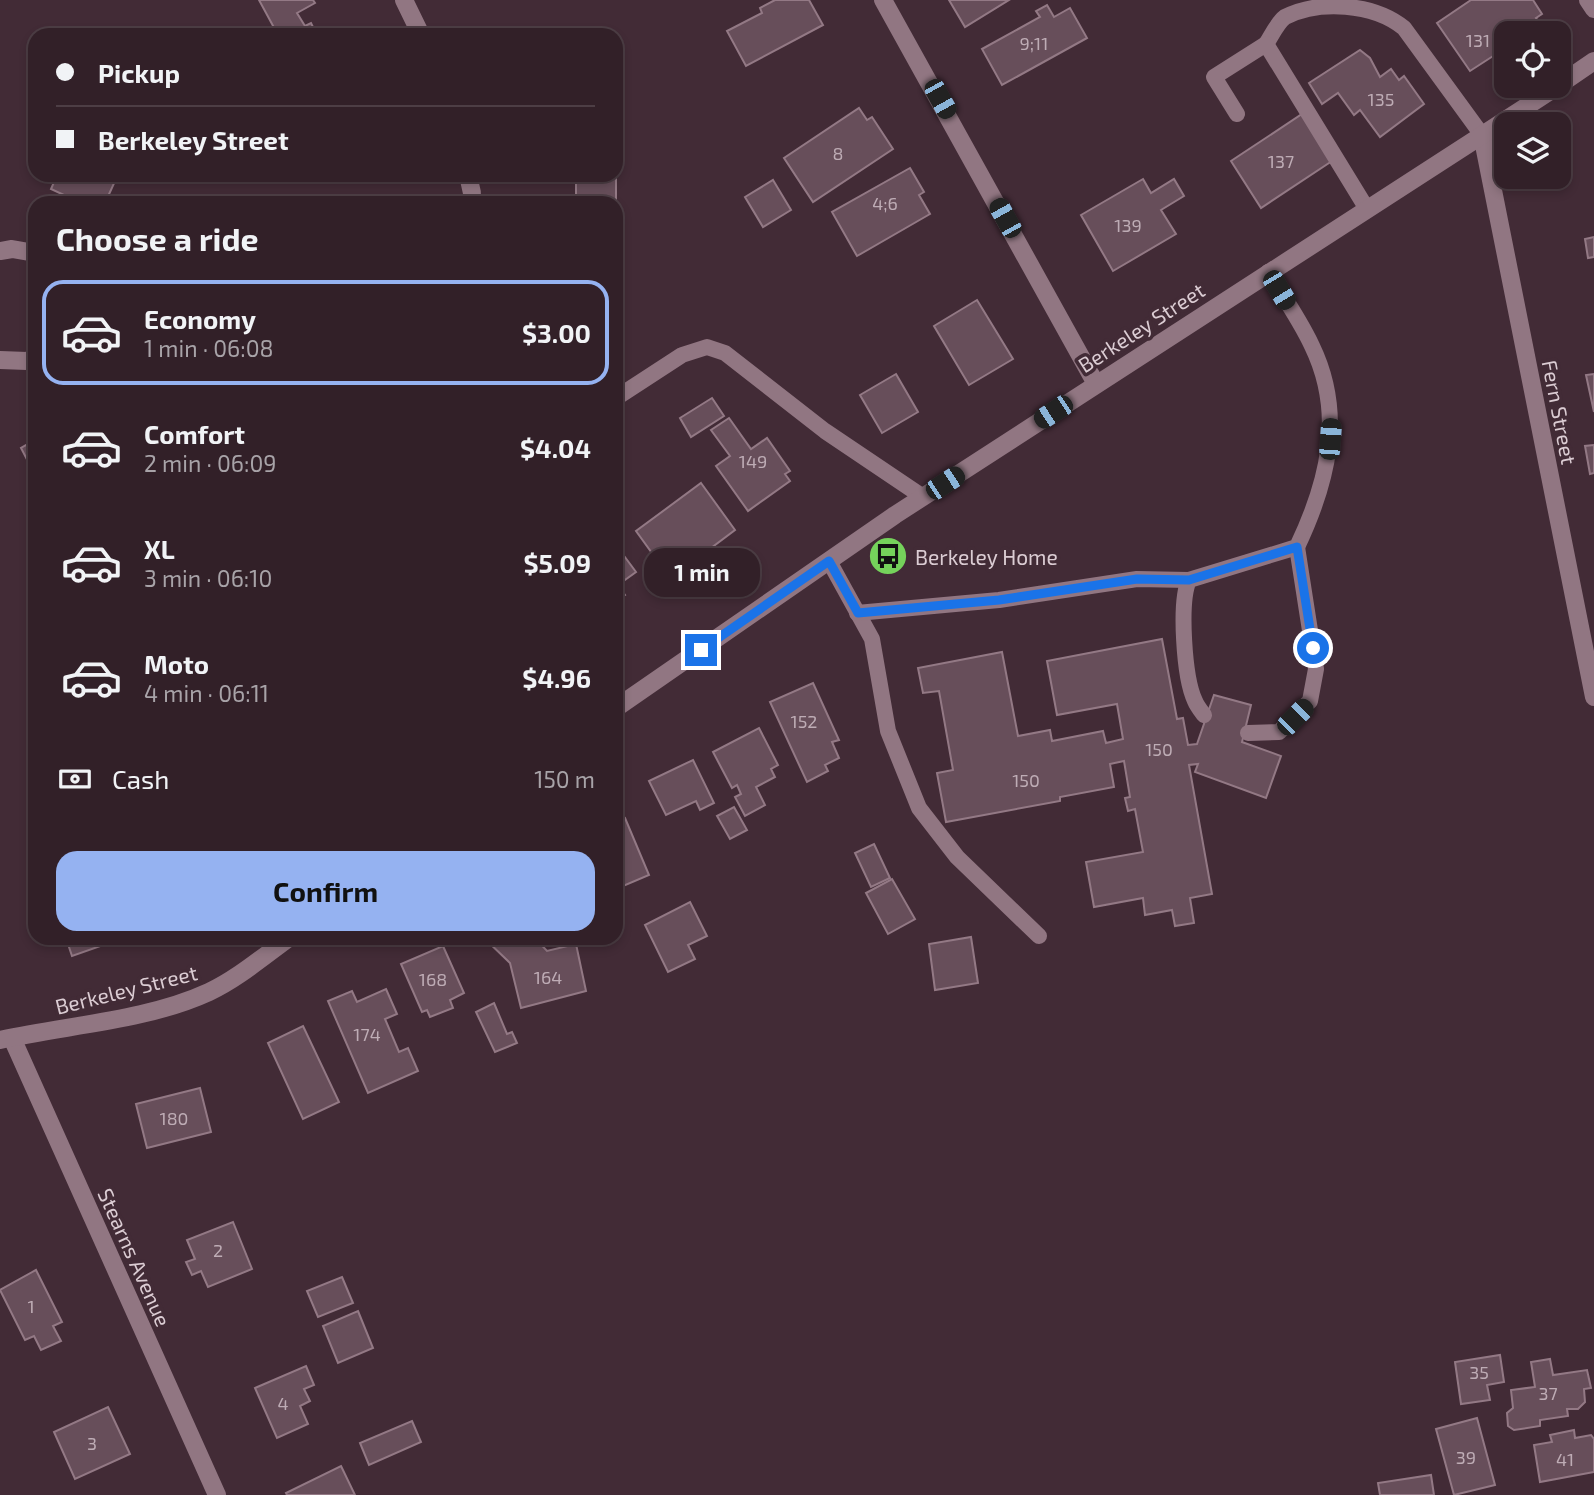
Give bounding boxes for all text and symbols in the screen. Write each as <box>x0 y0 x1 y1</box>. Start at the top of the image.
map controls <box>1494 21 1571 189</box>
button: locate <box>1494 21 1571 98</box>
house number: 131 <box>1466 29 1490 51</box>
house number: 9;11 <box>1020 32 1048 54</box>
text: Pickup <box>98 57 180 88</box>
car <box>921 76 960 122</box>
house number: 135 <box>1368 88 1394 110</box>
button: layers <box>1494 112 1571 189</box>
text: Berkeley Street <box>98 124 289 155</box>
house number: 8 <box>833 142 843 164</box>
house number: 137 <box>1268 150 1294 172</box>
house number: 4;6 <box>872 192 898 214</box>
car <box>986 195 1025 241</box>
house number: 139 <box>1114 214 1142 236</box>
text: Choose a ride <box>56 219 259 257</box>
car <box>1260 267 1299 313</box>
street label: Berkeley Street <box>1073 277 1209 377</box>
icon: car <box>60 301 123 364</box>
text: Economy <box>144 303 256 334</box>
text: $3.00 <box>522 317 591 348</box>
text: 1 min · 06:08 <box>144 334 273 362</box>
street label: Fern Street <box>1538 358 1582 466</box>
car <box>1030 392 1077 432</box>
icon: car <box>60 416 123 479</box>
car <box>1319 417 1342 461</box>
text: Comfort <box>144 418 245 449</box>
text: $4.04 <box>520 432 591 463</box>
text: 2 min · 06:09 <box>144 449 276 477</box>
house number: 149 <box>739 450 767 472</box>
car <box>922 463 969 503</box>
icon: car <box>60 531 123 594</box>
text: XL <box>144 533 175 564</box>
bus stop icon: Berkeley Home <box>867 535 909 577</box>
place label: Berkeley Home <box>915 544 1058 569</box>
text: $5.09 <box>523 547 591 578</box>
callout: 1 min <box>643 548 759 598</box>
text: 1 min <box>674 558 730 586</box>
text: 3 min · 06:10 <box>144 564 272 592</box>
route start <box>1297 632 1329 664</box>
route end <box>685 634 717 666</box>
icon: car <box>60 646 123 709</box>
text: Moto <box>144 648 209 679</box>
text: $4.96 <box>522 662 591 693</box>
text: 4 min · 06:11 <box>144 679 269 707</box>
car <box>1273 695 1318 739</box>
house number: 152 <box>791 710 817 732</box>
house number: 150 <box>1145 738 1173 760</box>
icon: cash <box>56 760 94 798</box>
text: Cash <box>112 763 169 794</box>
text: 150 m <box>534 765 595 793</box>
house number: 150 <box>1012 769 1040 791</box>
button: Confirm <box>56 851 595 931</box>
street label: Berkeley Street <box>52 959 200 1019</box>
house number: 164 <box>534 966 562 988</box>
house number: 168 <box>419 968 447 990</box>
house number: 174 <box>353 1023 381 1045</box>
house number: 180 <box>160 1107 188 1129</box>
street label: Stearns Avenue <box>93 1184 177 1330</box>
house number: 2 <box>213 1239 223 1261</box>
house number: 1 <box>27 1295 35 1317</box>
house number: 35 <box>1469 1361 1489 1383</box>
house number: 37 <box>1538 1382 1558 1404</box>
house number: 4 <box>277 1392 289 1414</box>
house number: 3 <box>87 1432 97 1454</box>
house number: 39 <box>1456 1446 1476 1468</box>
house number: 41 <box>1556 1448 1574 1470</box>

